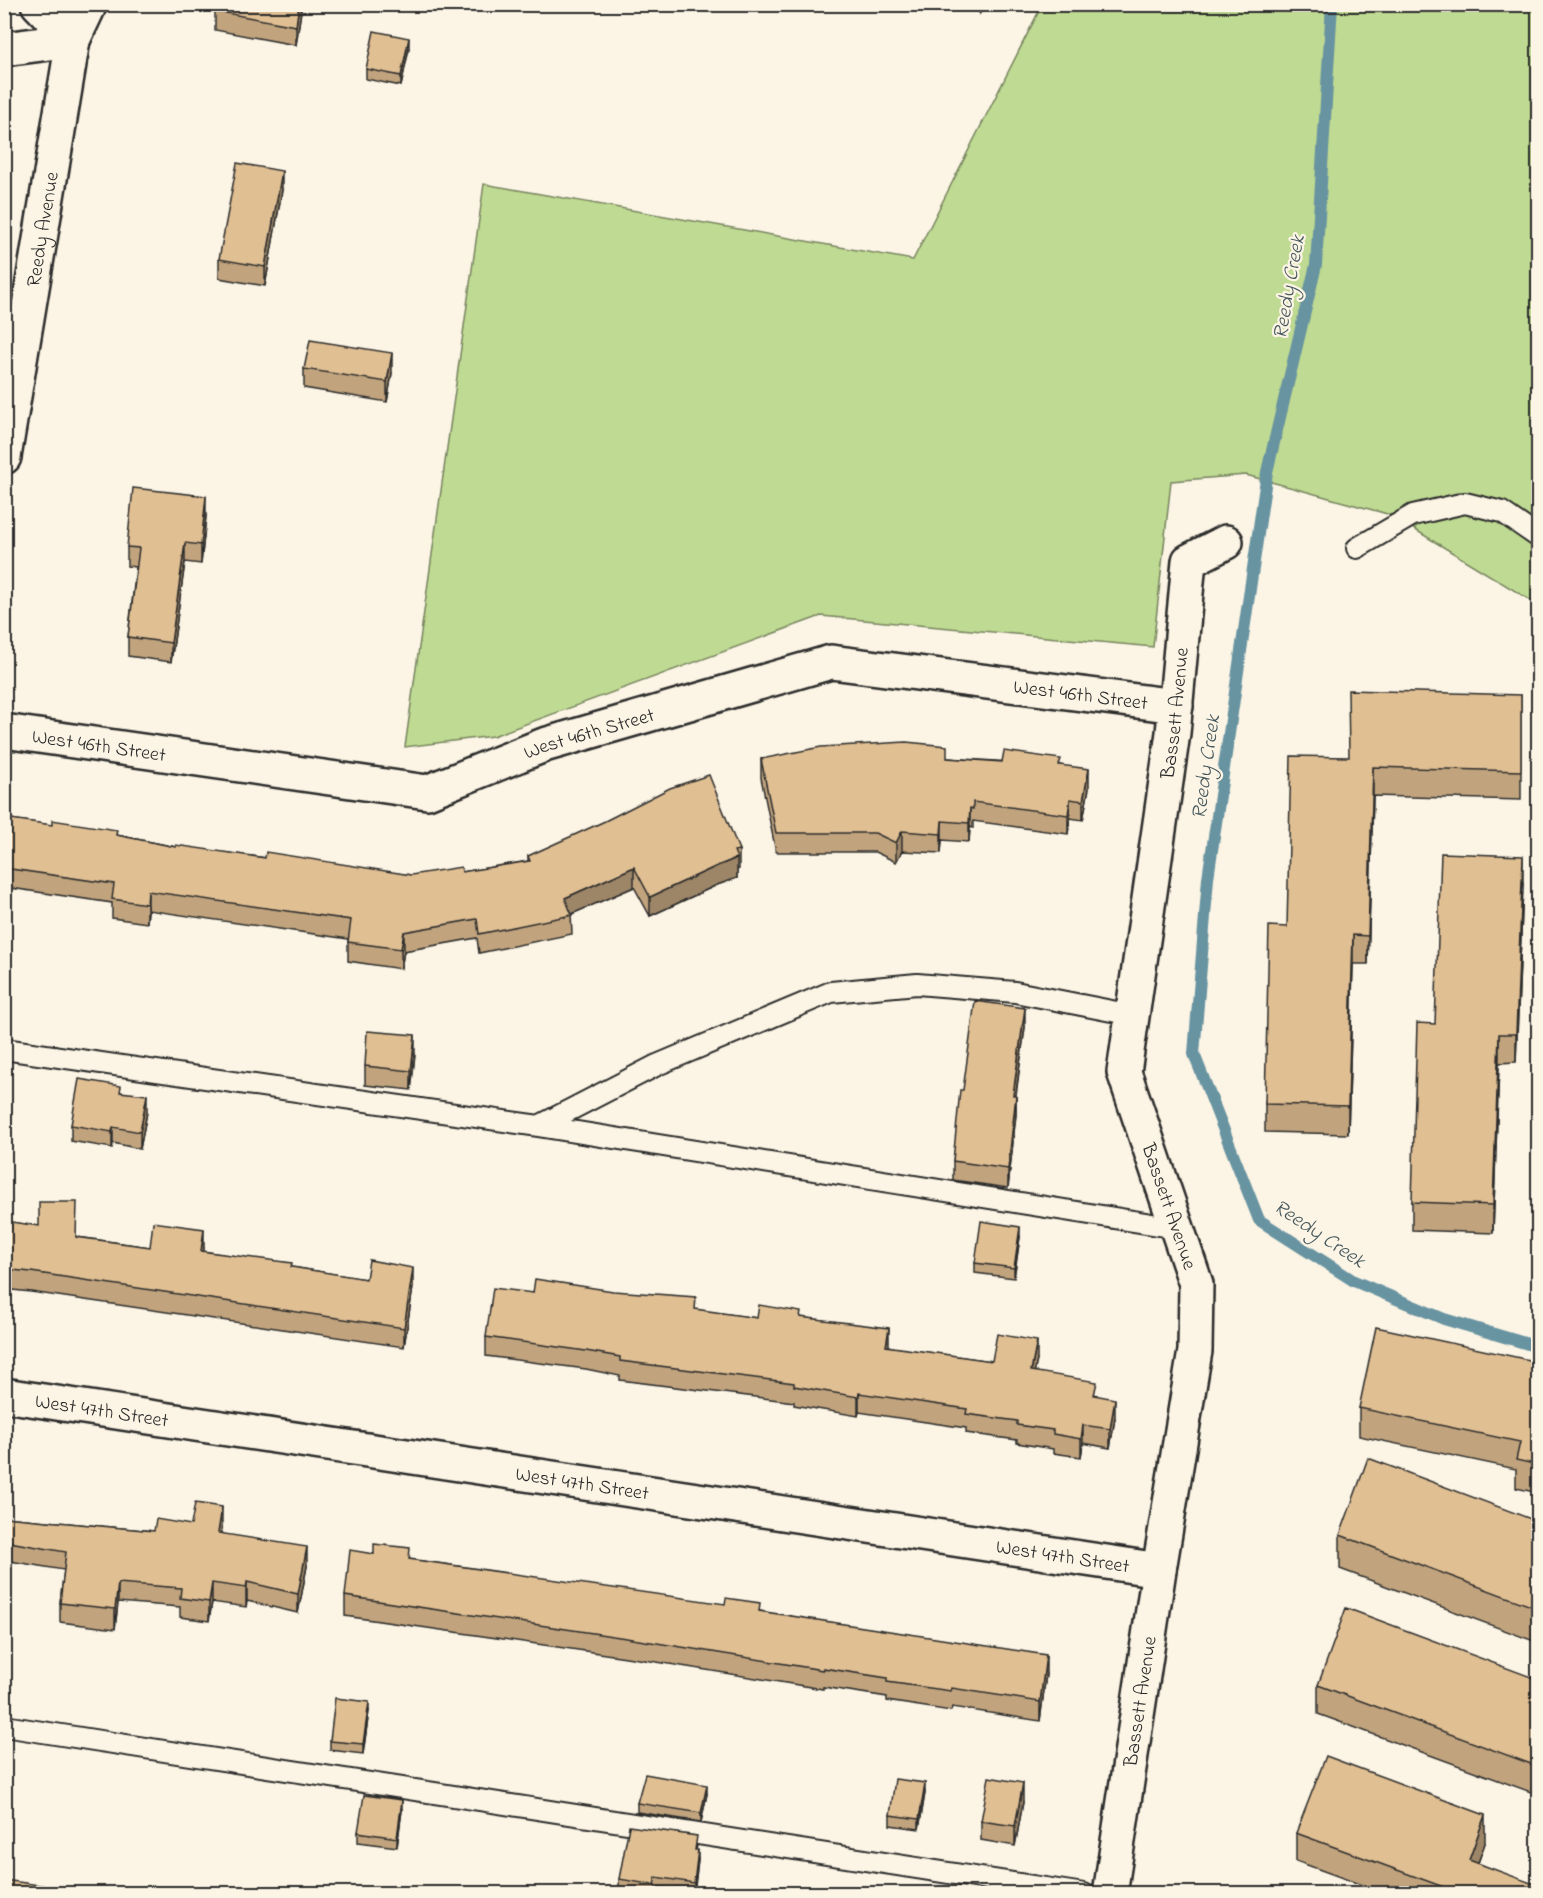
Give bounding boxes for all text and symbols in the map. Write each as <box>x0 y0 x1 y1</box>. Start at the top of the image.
street label: Reedy Avenue <box>20 170 68 289</box>
water label: Reedy Creek <box>1266 232 1314 342</box>
street label: Bassett Avenue <box>1154 646 1198 782</box>
street label: West 46th Street <box>1012 673 1150 719</box>
street label: West 46th Street <box>520 702 659 769</box>
water label: Reedy Creek <box>1185 712 1229 821</box>
street label: West 46th Street <box>30 723 168 771</box>
street label: Bassett Avenue <box>1132 1139 1203 1274</box>
water label: Reedy Creek <box>1267 1193 1372 1277</box>
street label: West 47th Street <box>33 1388 170 1437</box>
street label: West 47th Street <box>513 1461 651 1510</box>
street label: West 47th Street <box>994 1533 1132 1582</box>
street label: Bassett Avenue <box>1117 1634 1166 1770</box>

